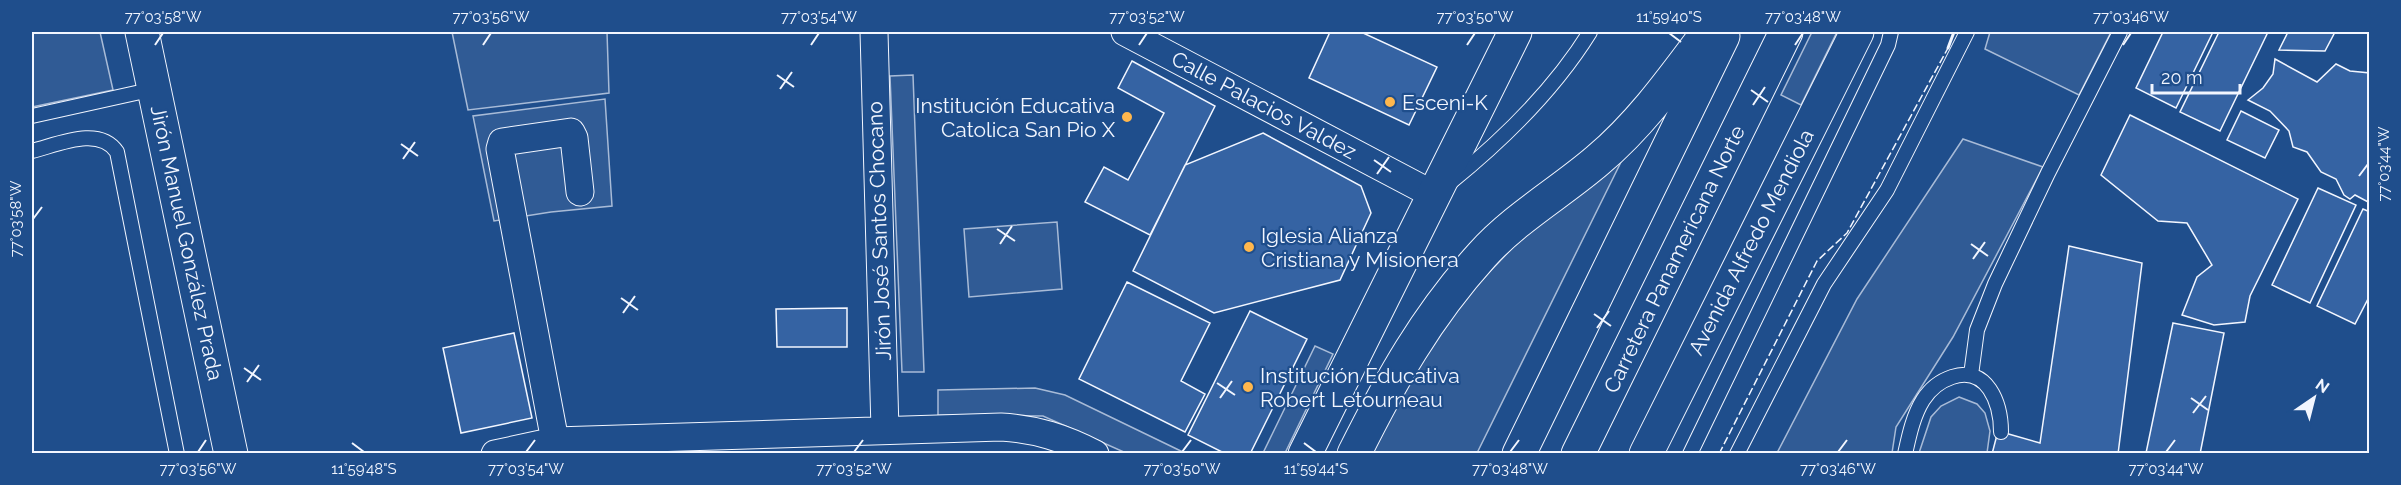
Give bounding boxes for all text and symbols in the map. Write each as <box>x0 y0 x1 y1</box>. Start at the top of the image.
text: 77°03'58"W <box>125 8 202 26</box>
text: 77°03'56"W <box>453 8 530 26</box>
text: 77°03'54"W <box>781 8 857 26</box>
text: 77°03'52"W <box>1109 8 1185 26</box>
text: 77°03'50"W <box>1437 8 1514 26</box>
text: 11°59'40"S <box>1636 8 1702 26</box>
text: 77°03'48"W <box>1765 8 1841 26</box>
text: 77°03'46"W <box>2093 8 2169 26</box>
street label: Calle Palacios Valdez <box>1167 46 1361 164</box>
scale bar <box>2152 57 2240 95</box>
text: 20 m <box>2161 67 2203 88</box>
place label: Esceni-K <box>1402 90 1488 115</box>
place label: Institución Educativa Catolica San Pio X <box>915 93 1116 142</box>
marker: Esceni-K <box>1383 95 1397 109</box>
street label: Jirón José Santos Chocano <box>862 101 896 361</box>
street label: Jirón Manuel González Prada <box>146 103 228 383</box>
marker: Institución Educativa Catolica San Pio X <box>1120 110 1134 124</box>
street label: Carretera Panamericana Norte <box>1598 121 1750 397</box>
street label: Avenida Alfredo Mendiola <box>1683 125 1819 359</box>
text: 77°03'44"W <box>2375 126 2393 202</box>
text: 77°03'58"W <box>7 180 25 257</box>
place label: Iglesia Alianza Cristiana y Misionera <box>1261 223 1459 272</box>
marker: Iglesia Alianza Cristiana y Misionera <box>1242 240 1256 254</box>
place label: Institución Educativa Robert Letourneau <box>1260 363 1460 412</box>
north arrow <box>2284 368 2344 428</box>
text: N <box>2312 375 2333 397</box>
marker: Institución Educativa Robert Letourneau <box>1241 380 1255 394</box>
text: 77°03'56"W <box>160 460 237 478</box>
text: 11°59'48"S <box>331 460 397 478</box>
text: 77°03'54"W <box>488 460 564 478</box>
text: 77°03'52"W <box>816 460 892 478</box>
text: 77°03'50"W <box>1144 460 1221 478</box>
text: 11°59'44"S <box>1284 460 1348 478</box>
text: 77°03'48"W <box>1472 460 1548 478</box>
text: 77°03'46"W <box>1800 460 1876 478</box>
text: 77°03'44"W <box>2128 460 2204 478</box>

